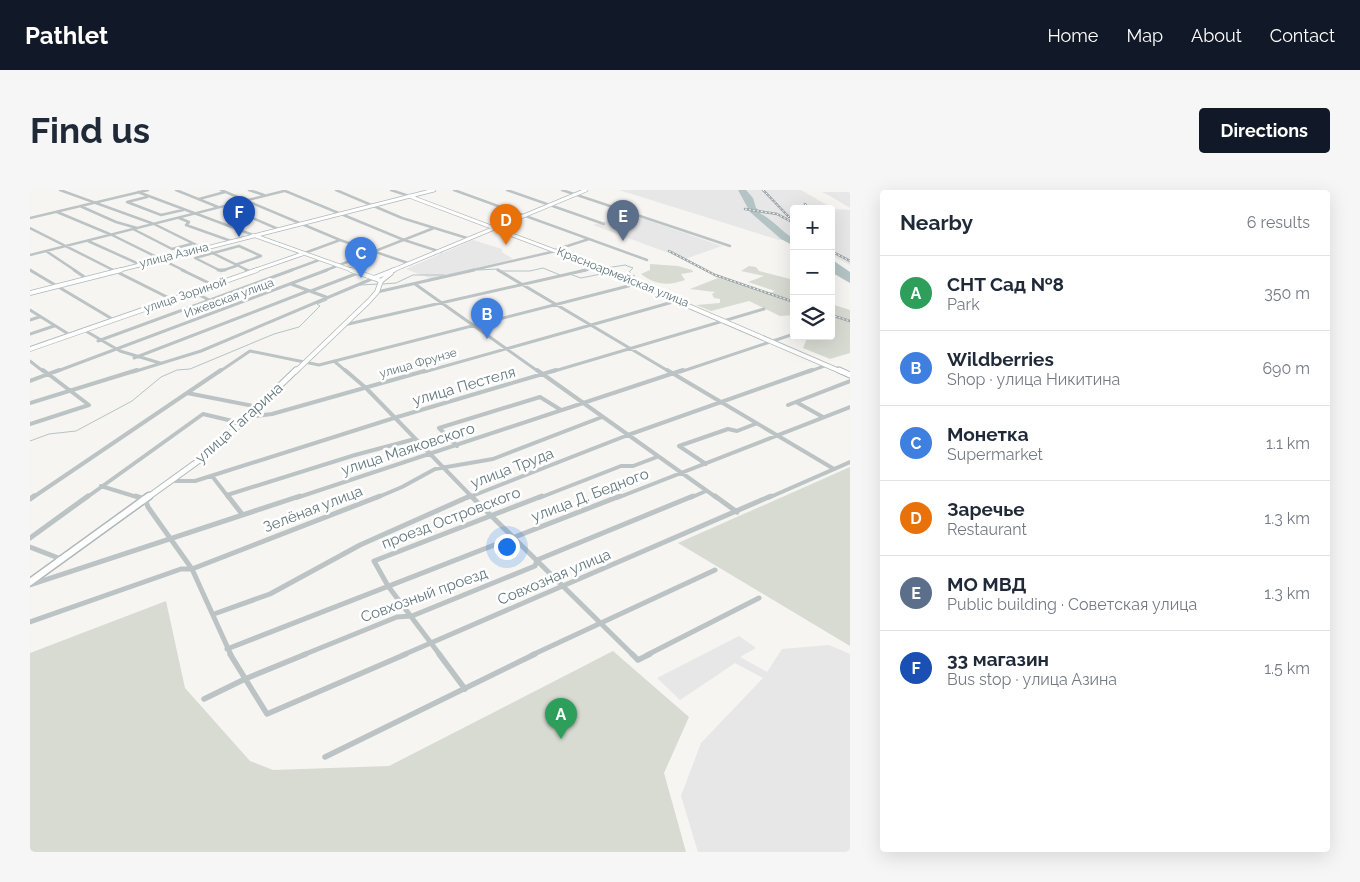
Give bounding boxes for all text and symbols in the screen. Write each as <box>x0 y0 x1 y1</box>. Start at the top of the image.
text: Pathlet <box>25 21 108 50</box>
text: Home <box>1047 25 1098 46</box>
text: Map <box>1126 25 1163 46</box>
text: About <box>1191 25 1242 46</box>
text: Contact <box>1270 25 1335 46</box>
button: Directions <box>1199 108 1330 153</box>
text: Find us <box>30 110 150 151</box>
pin: F <box>223 196 255 237</box>
pin: E <box>607 200 639 241</box>
pin: D <box>490 204 522 245</box>
map controls <box>790 205 835 340</box>
button: + <box>790 205 835 250</box>
text: Nearby <box>900 210 973 235</box>
text: 6 results <box>1247 213 1310 232</box>
pin: C <box>345 237 377 278</box>
street label: улица Азина <box>138 240 210 270</box>
street label: Красноармейская улица <box>555 244 691 310</box>
button: − <box>790 250 835 295</box>
text: СНТ Сад №8 <box>947 273 1064 295</box>
street label: улица Зориной <box>142 274 228 316</box>
street label: Ижевская улица <box>182 275 276 321</box>
text: A <box>911 284 921 303</box>
text: 350 m <box>1264 284 1310 303</box>
button: layers <box>790 295 835 340</box>
text: Park <box>947 295 980 314</box>
pin: B <box>471 298 503 339</box>
street label: улица Фрунзе <box>378 345 458 381</box>
text: Wildberries <box>947 348 1054 370</box>
text: B <box>911 359 921 378</box>
text: 690 m <box>1262 359 1310 378</box>
street label: улица Пестеля <box>410 363 518 409</box>
text: Shop · улица Никитина <box>947 370 1120 389</box>
street label: улица Гагарина <box>192 379 286 467</box>
street label: улица Маяковского <box>339 419 477 479</box>
text: Монетка <box>947 423 1029 445</box>
text: C <box>911 434 921 453</box>
text: 1.1 km <box>1266 434 1310 453</box>
street label: улица Труда <box>468 444 556 492</box>
text: Supermarket <box>947 445 1043 464</box>
street label: улица Д. Бедного <box>529 464 651 526</box>
street label: Зелёная улица <box>261 482 365 536</box>
street label: проезд Островского <box>379 483 523 553</box>
text: Заречье <box>947 498 1025 520</box>
text: D <box>910 509 922 528</box>
text: 1.3 km <box>1264 509 1310 528</box>
text: Restaurant <box>947 520 1027 539</box>
your location <box>494 534 520 560</box>
street label: Совхозная улица <box>495 545 613 609</box>
street label: Совхозный проезд <box>358 564 490 626</box>
text: МО МВД <box>947 573 1027 595</box>
text: E <box>911 584 921 603</box>
text: 1.3 km <box>1264 584 1310 603</box>
text: Public building · Советская улица <box>947 595 1197 614</box>
text: 33 магазин <box>947 648 1049 670</box>
text: F <box>911 659 921 678</box>
text: 1.5 km <box>1264 659 1310 678</box>
text: Bus stop · улица Азина <box>947 670 1117 689</box>
pin: A <box>545 698 577 739</box>

